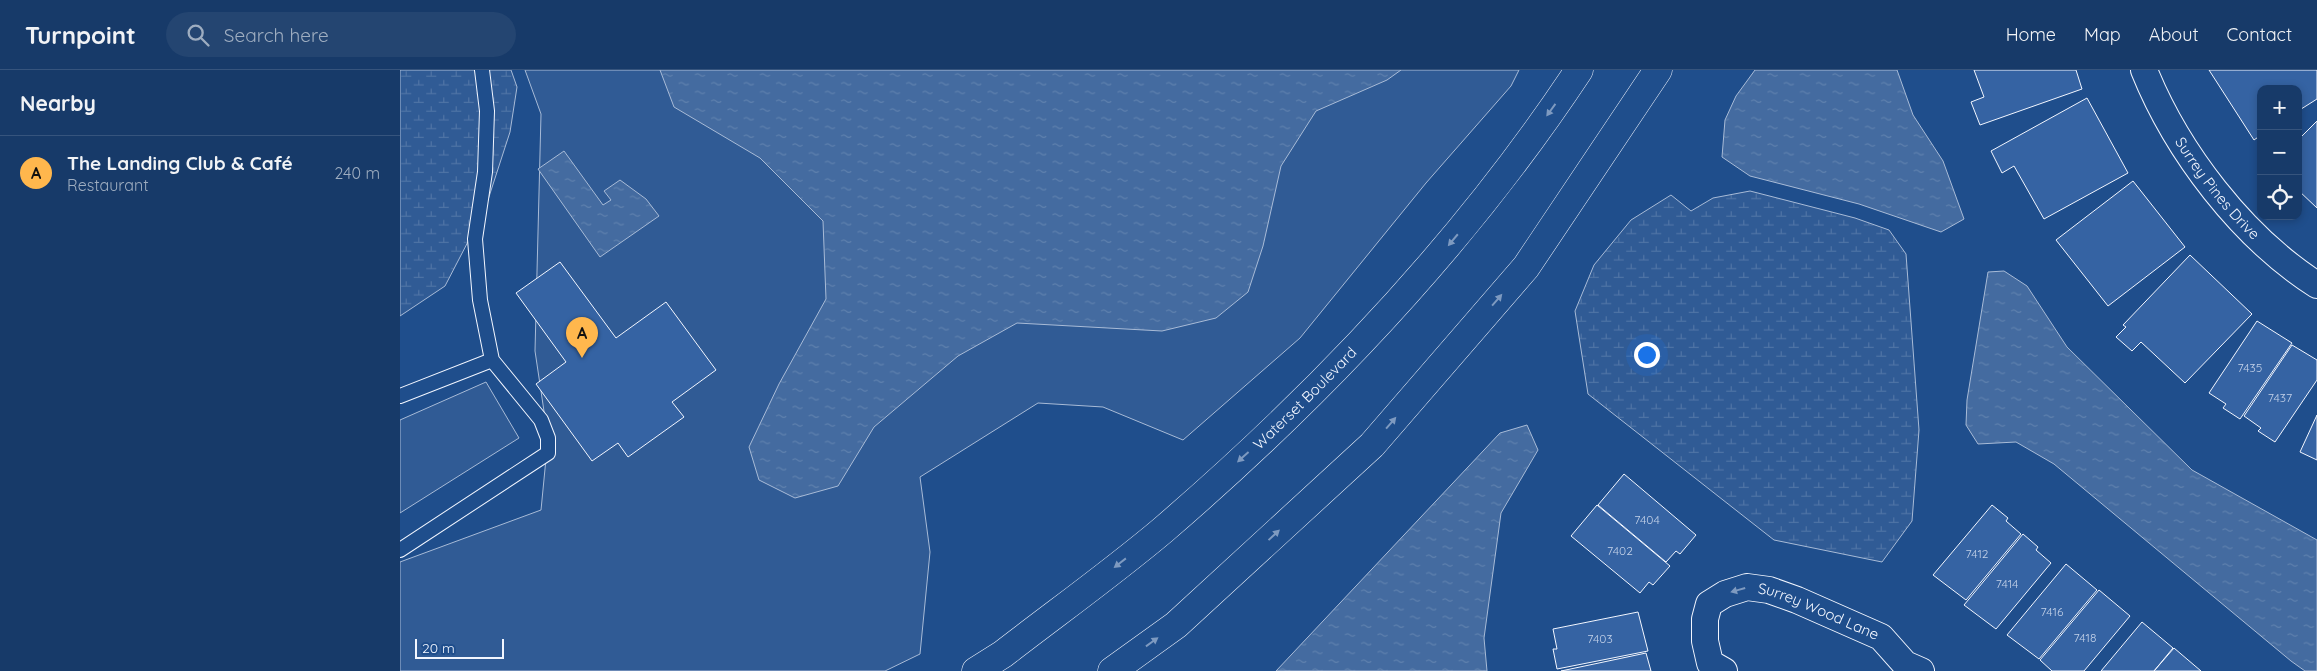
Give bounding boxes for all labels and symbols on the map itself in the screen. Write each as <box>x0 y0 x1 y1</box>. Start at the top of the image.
one-way arrow <box>1546 103 1556 117</box>
street label: Surrey Pines Drive <box>2171 133 2264 243</box>
one-way arrow <box>1447 233 1459 245</box>
one-way arrow <box>1492 294 1503 307</box>
pin: A <box>566 317 598 358</box>
your location <box>1634 342 1660 368</box>
street label: Waterset Boulevard <box>1249 343 1360 453</box>
house number: 7435 <box>2238 360 2262 375</box>
house number: 7437 <box>2268 390 2292 405</box>
one-way arrow <box>1385 417 1396 429</box>
one-way arrow <box>1238 451 1250 463</box>
house number: 7404 <box>1634 512 1660 527</box>
one-way arrow <box>1267 529 1279 541</box>
house number: 7402 <box>1607 543 1633 558</box>
house number: 7412 <box>1966 546 1989 561</box>
one-way arrow <box>1113 558 1127 568</box>
house number: 7414 <box>1996 576 2018 591</box>
street label: Surrey Wood Lane <box>1757 579 1882 644</box>
one-way arrow <box>1730 586 1745 594</box>
house number: 7416 <box>2041 604 2064 619</box>
house number: 7418 <box>2074 630 2096 645</box>
house number: 7403 <box>1587 631 1613 646</box>
scale bar <box>415 636 504 659</box>
one-way arrow <box>1145 637 1158 648</box>

